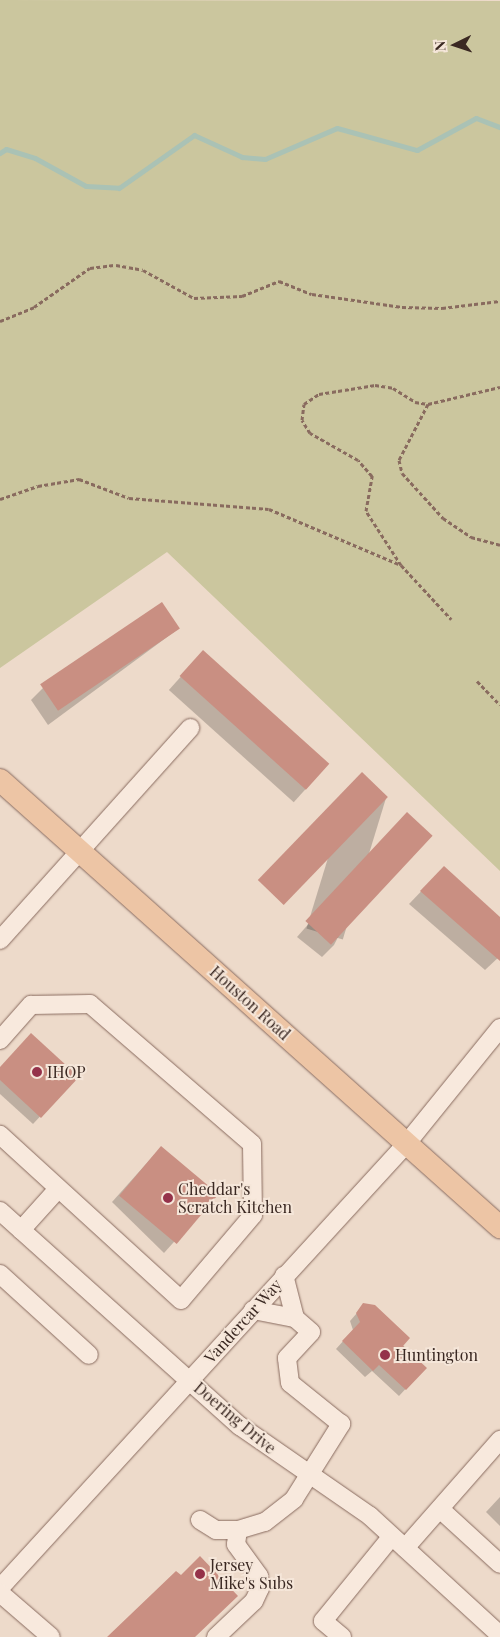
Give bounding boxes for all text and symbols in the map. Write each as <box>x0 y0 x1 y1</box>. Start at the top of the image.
north arrow <box>430 20 480 70</box>
text: N <box>430 40 449 52</box>
street label: Houston Road <box>206 962 294 1044</box>
place label: IHOP <box>47 1062 85 1082</box>
marker: IHOP <box>31 1066 43 1078</box>
place label: Cheddar's Scratch Kitchen <box>178 1179 292 1217</box>
marker: Cheddar's Scratch Kitchen <box>162 1192 174 1204</box>
street label: Vandercar Way <box>200 1275 286 1367</box>
place label: Huntington <box>395 1345 478 1365</box>
marker: Huntington <box>379 1349 391 1361</box>
street label: Doering Drive <box>190 1378 280 1458</box>
place label: Jersey Mike's Subs <box>210 1555 293 1593</box>
marker: Jersey Mike's Subs <box>194 1568 206 1580</box>

